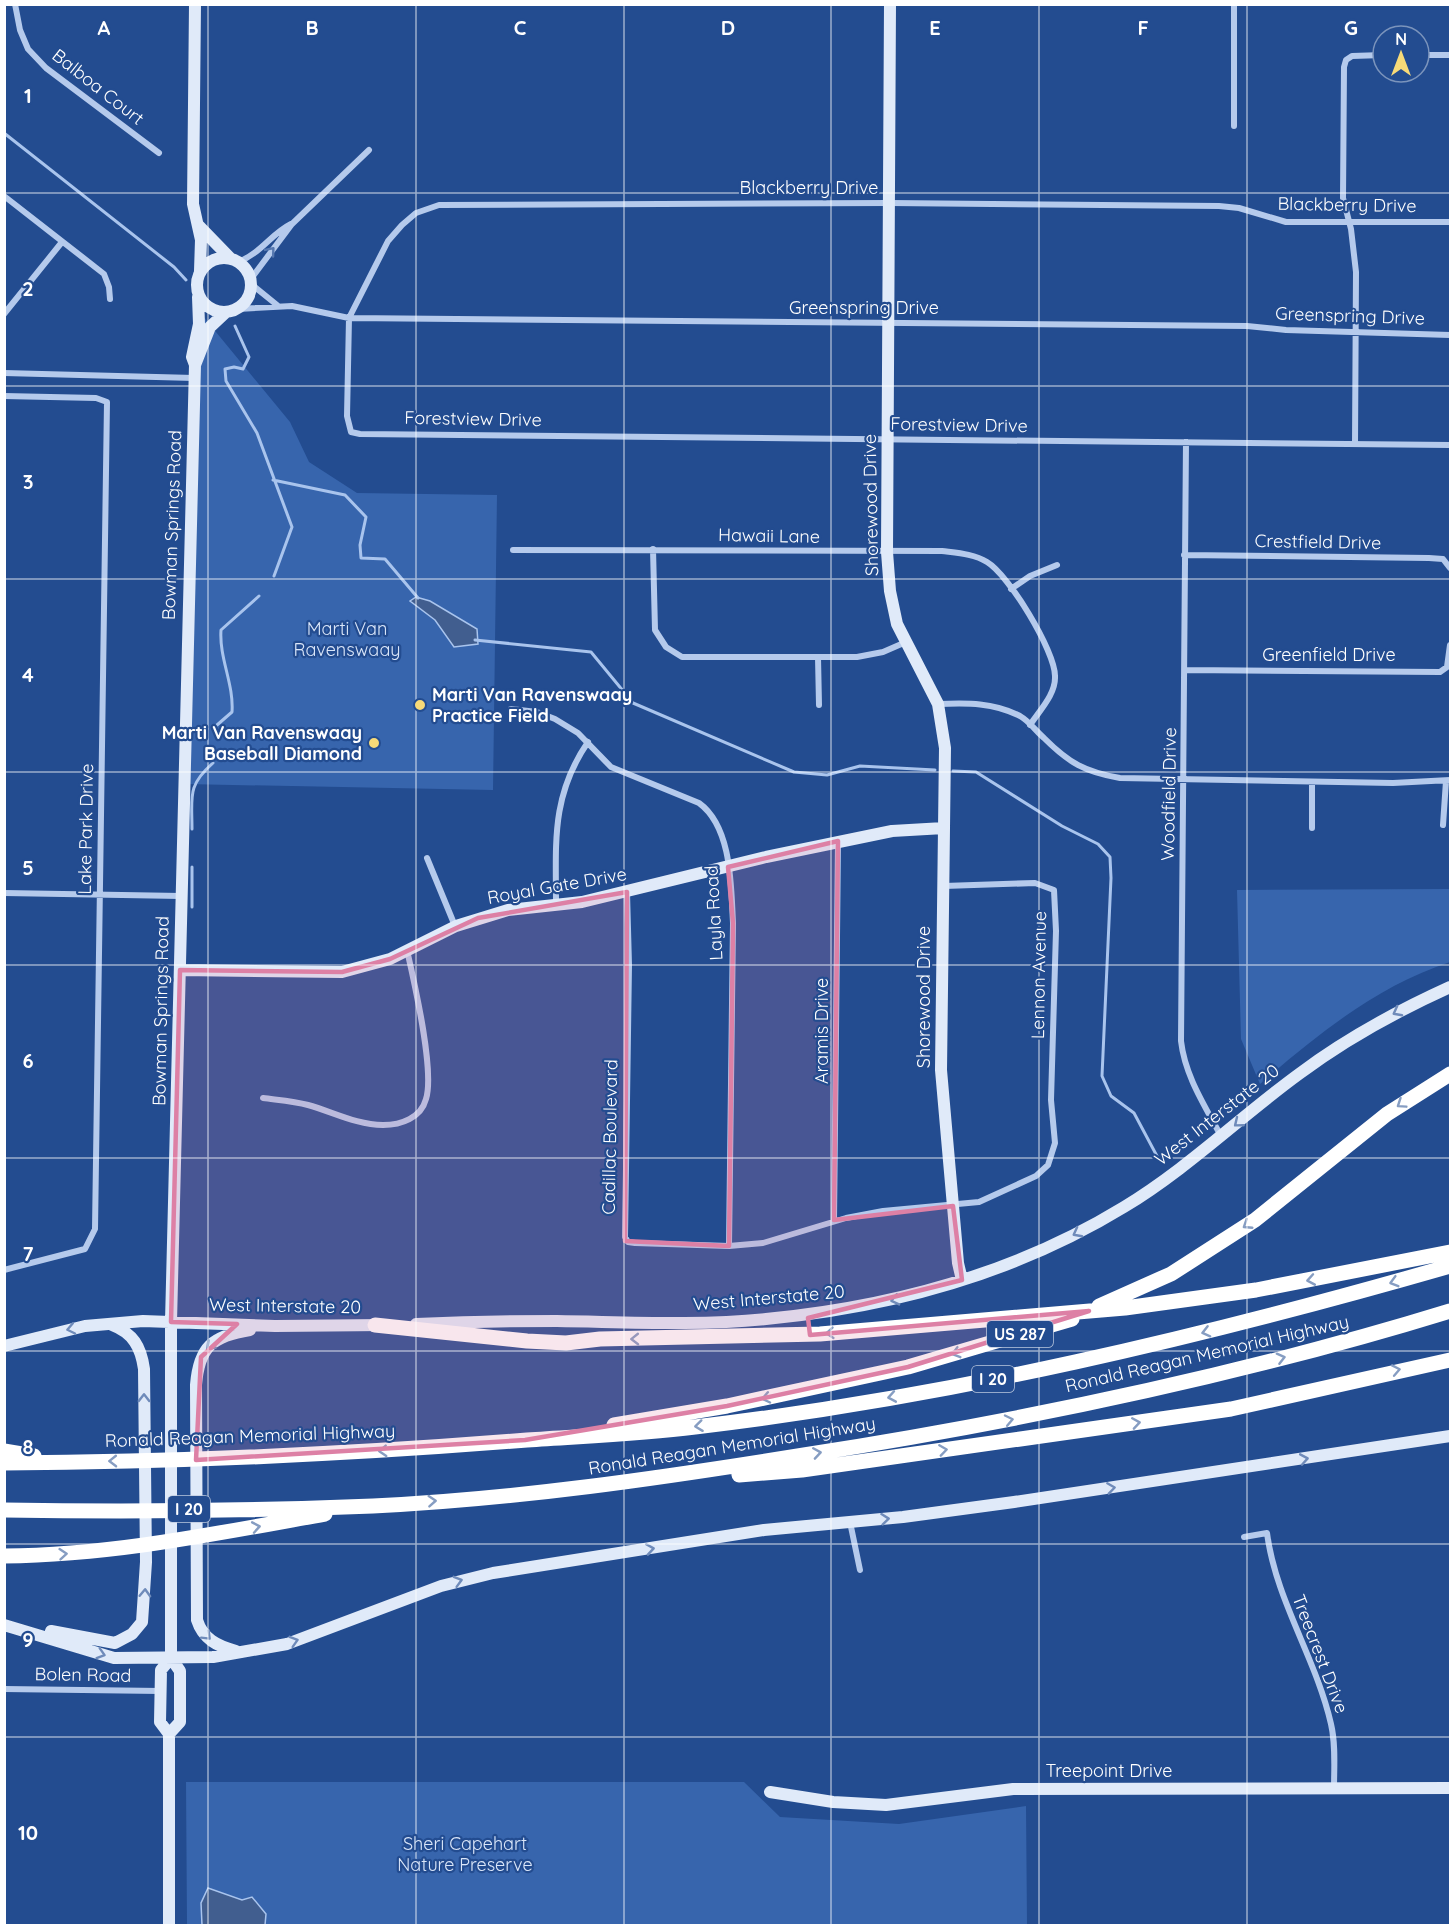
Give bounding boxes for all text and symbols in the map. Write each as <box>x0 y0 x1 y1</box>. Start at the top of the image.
text: A <box>98 15 111 40</box>
text: B <box>305 15 319 40</box>
text: C <box>514 15 527 40</box>
text: D <box>721 15 735 40</box>
text: E <box>929 15 941 40</box>
text: F <box>1137 15 1149 40</box>
text: G <box>1344 15 1358 40</box>
north arrow <box>1371 24 1431 84</box>
text: N <box>1395 29 1407 49</box>
street label: Balboa Court <box>48 44 149 130</box>
text: 1 <box>24 83 32 108</box>
street label: Blackberry Drive <box>740 176 878 199</box>
street label: Blackberry Drive <box>1277 192 1417 217</box>
one-way arrow <box>264 247 275 258</box>
text: 2 <box>22 276 34 301</box>
street label: Greenspring Drive <box>789 296 939 319</box>
street label: Greenspring Drive <box>1275 301 1425 330</box>
street label: Forestview Drive <box>404 406 542 431</box>
street label: Forestview Drive <box>890 412 1028 437</box>
street label: Bowman Springs Road <box>157 430 186 620</box>
street label: Shorewood Drive <box>858 434 883 576</box>
text: 3 <box>23 469 33 494</box>
street label: Hawaii Lane <box>718 523 820 548</box>
street label: Crestfield Drive <box>1255 529 1381 554</box>
park label: Marti Van Ravenswaay <box>293 617 401 661</box>
street label: Greenfield Drive <box>1262 643 1396 666</box>
text: 4 <box>22 662 34 687</box>
place label: Marti Van Ravenswaay Practice Field <box>432 683 632 727</box>
marker: Marti Van Ravenswaay Practice Field <box>413 698 427 712</box>
place label: Marti Van Ravenswaay Baseball Diamond <box>162 721 362 765</box>
street label: Woodfield Drive <box>1156 727 1181 861</box>
marker: Marti Van Ravenswaay Baseball Diamond <box>367 736 381 750</box>
street label: Lake Park Drive <box>73 763 98 895</box>
text: 5 <box>22 855 34 880</box>
street label: Royal Gate Drive <box>485 862 628 909</box>
street label: Layla Road <box>700 865 727 961</box>
street label: Lennon Avenue <box>1026 911 1051 1039</box>
street label: Bowman Springs Road <box>147 916 174 1106</box>
street label: Shorewood Drive <box>912 926 935 1068</box>
street label: Aramis Drive <box>810 978 833 1084</box>
one-way arrow <box>1393 1004 1404 1016</box>
text: 6 <box>22 1048 34 1073</box>
street label: Cadillac Boulevard <box>597 1059 622 1215</box>
street label: West Interstate 20 <box>1150 1059 1284 1170</box>
one-way arrow <box>1396 1097 1407 1108</box>
one-way arrow <box>1234 1115 1245 1126</box>
one-way arrow <box>1243 1217 1254 1228</box>
one-way arrow <box>1073 1226 1084 1237</box>
text: 7 <box>23 1241 34 1266</box>
one-way arrow <box>1306 1273 1316 1286</box>
one-way arrow <box>1389 1275 1400 1287</box>
street label: West Interstate 20 <box>692 1279 846 1316</box>
one-way arrow <box>890 1292 900 1305</box>
street label: West Interstate 20 <box>209 1293 361 1318</box>
street label: Ronald Reagan Memorial Highway <box>1063 1310 1351 1397</box>
one-way arrow <box>67 1321 77 1334</box>
road number: US 287 <box>987 1321 1053 1347</box>
one-way arrow <box>1201 1325 1211 1338</box>
one-way arrow <box>825 1326 834 1339</box>
one-way arrow <box>630 1333 639 1345</box>
one-way arrow <box>207 1339 218 1350</box>
one-way arrow <box>951 1346 962 1358</box>
one-way arrow <box>1276 1353 1286 1366</box>
one-way arrow <box>1390 1364 1400 1377</box>
road number: I 20 <box>972 1366 1014 1392</box>
one-way arrow <box>761 1390 771 1403</box>
one-way arrow <box>887 1390 897 1403</box>
one-way arrow <box>138 1394 150 1403</box>
street label: Ronald Reagan Memorial Highway <box>587 1411 877 1480</box>
one-way arrow <box>1004 1414 1014 1427</box>
one-way arrow <box>1132 1418 1141 1430</box>
street label: Ronald Reagan Memorial Highway <box>104 1419 396 1452</box>
one-way arrow <box>694 1420 703 1432</box>
text: 8 <box>23 1434 34 1459</box>
one-way arrow <box>378 1444 387 1457</box>
one-way arrow <box>939 1444 948 1457</box>
one-way arrow <box>812 1448 821 1460</box>
one-way arrow <box>1299 1453 1309 1465</box>
one-way arrow <box>108 1455 117 1468</box>
one-way arrow <box>1107 1482 1116 1494</box>
one-way arrow <box>427 1495 436 1508</box>
road number: I 20 <box>168 1496 210 1522</box>
one-way arrow <box>881 1513 890 1526</box>
one-way arrow <box>251 1521 261 1533</box>
one-way arrow <box>646 1543 655 1555</box>
one-way arrow <box>58 1548 67 1561</box>
one-way arrow <box>452 1576 463 1588</box>
one-way arrow <box>139 1588 151 1597</box>
street label: Treecrest Drive <box>1287 1591 1354 1717</box>
text: 9 <box>22 1627 34 1652</box>
one-way arrow <box>200 1629 211 1640</box>
one-way arrow <box>288 1636 299 1648</box>
one-way arrow <box>95 1647 106 1659</box>
street label: Bolen Road <box>34 1662 132 1687</box>
street label: Treepoint Drive <box>1045 1759 1173 1782</box>
text: 10 <box>18 1820 38 1845</box>
park label: Sheri Capehart Nature Preserve <box>397 1832 533 1876</box>

